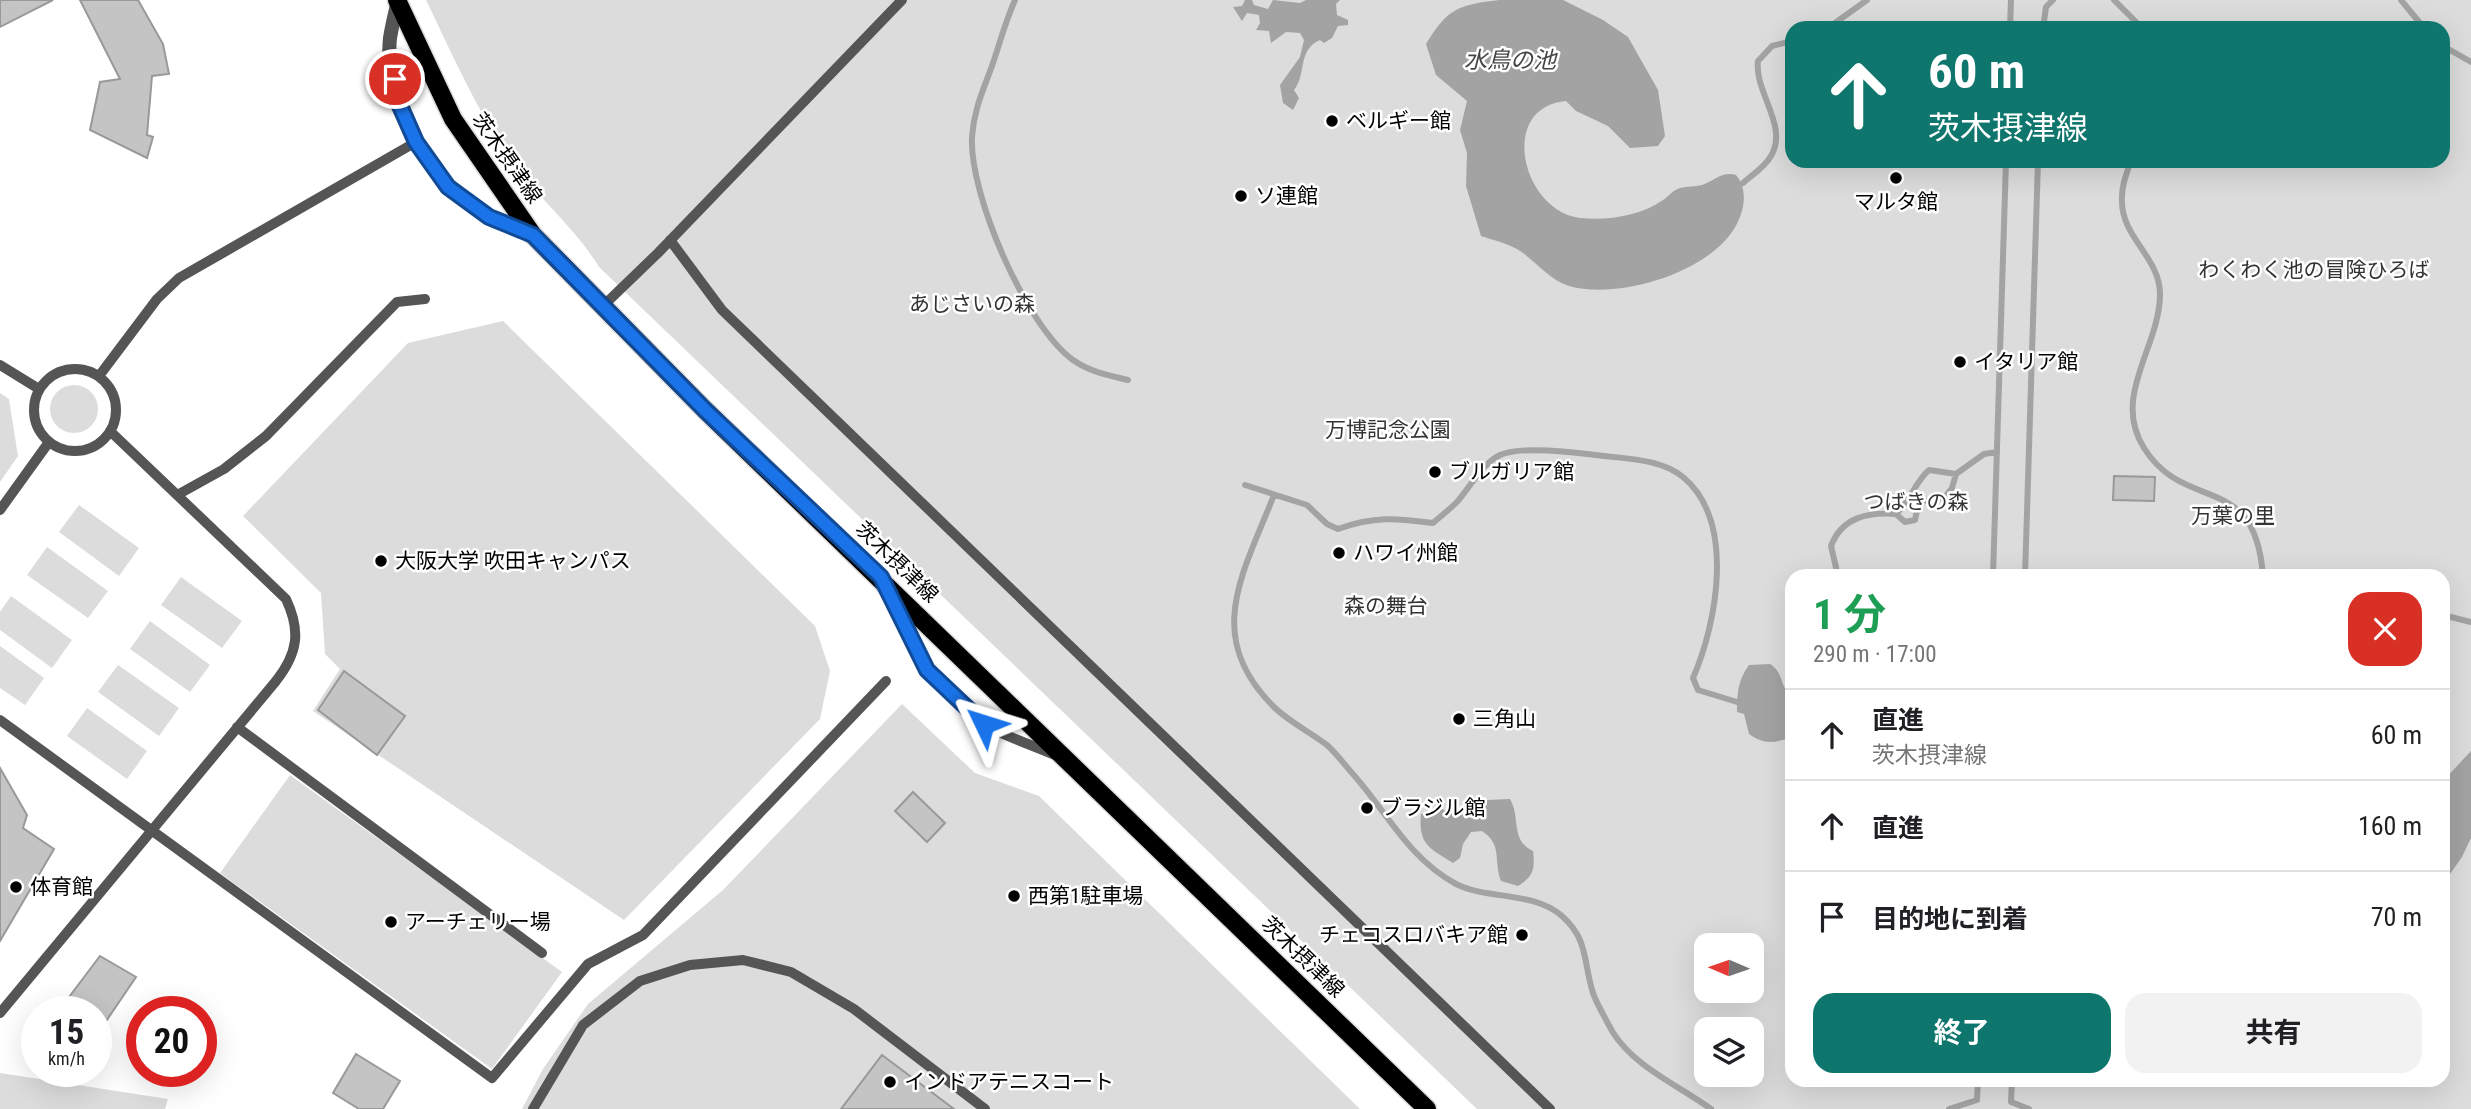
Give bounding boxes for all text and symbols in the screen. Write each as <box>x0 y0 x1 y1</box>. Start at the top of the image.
text: 60 m <box>1928 43 2025 100</box>
water label: 水鳥の池 <box>1464 47 1558 74</box>
pin <box>365 49 425 109</box>
icon: ahead <box>1813 49 1904 140</box>
icon: arrive <box>376 60 414 98</box>
street label: 茨木摂津線 <box>467 108 547 208</box>
place label: ベルギー館 <box>1346 109 1451 133</box>
text: 茨木摂津線 <box>1928 109 2088 147</box>
marker: ベルギー館 <box>1324 113 1340 129</box>
marker: マルタ館 <box>1888 170 1904 186</box>
place label: ソ連館 <box>1255 184 1318 208</box>
marker: ソ連館 <box>1233 188 1249 204</box>
place label: マルタ館 <box>1854 190 1938 214</box>
park label: わくわく池の冒険ひろば <box>2199 258 2430 282</box>
park label: あじさいの森 <box>909 292 1035 316</box>
place label: イタリア館 <box>1974 350 2078 374</box>
marker: イタリア館 <box>1952 354 1968 370</box>
park label: 万博記念公園 <box>1325 418 1451 442</box>
place label: ブルガリア館 <box>1449 460 1574 484</box>
marker: ブルガリア館 <box>1427 464 1443 480</box>
park label: つばきの森 <box>1864 490 1969 514</box>
park label: 万葉の里 <box>2191 504 2275 528</box>
street label: 茨木摂津線 <box>851 517 943 607</box>
place label: ハワイ州館 <box>1353 541 1458 565</box>
marker: ハワイ州館 <box>1331 545 1347 561</box>
place label: 大阪大学 吹田キャンパス <box>395 549 631 573</box>
marker: 大阪大学 吹田キャンパス <box>373 553 389 569</box>
text: 1 分 <box>1813 590 1886 639</box>
button: close <box>2348 592 2422 666</box>
park label: 森の舞台 <box>1344 594 1428 618</box>
text: 290 m · 17:00 <box>1813 641 1937 668</box>
position arrow <box>947 687 1021 761</box>
text: 直進 <box>1872 705 1924 735</box>
place label: 三角山 <box>1473 707 1536 731</box>
marker: 三角山 <box>1451 711 1467 727</box>
icon: ahead <box>1813 716 1851 754</box>
text: 60 m <box>2371 720 2422 750</box>
text: 茨木摂津線 <box>1872 742 1987 769</box>
place label: ブラジル館 <box>1381 796 1486 820</box>
marker: ブラジル館 <box>1359 800 1375 816</box>
icon: ahead <box>1813 807 1851 845</box>
text: 160 m <box>2358 811 2422 841</box>
text: 直進 <box>1872 813 1924 843</box>
place label: 体育館 <box>30 875 93 899</box>
marker: 体育館 <box>8 879 24 895</box>
place label: 西第1駐車場 <box>1028 884 1143 908</box>
marker: 西第1駐車場 <box>1006 888 1022 904</box>
icon: arrive <box>1813 898 1851 936</box>
text: 70 m <box>2371 902 2422 932</box>
text: 目的地に到着 <box>1872 904 2028 934</box>
place label: アーチェリー場 <box>405 910 551 934</box>
street label: 茨木摂津線 <box>1257 912 1349 1002</box>
marker: アーチェリー場 <box>383 914 399 930</box>
place label: チェコスロバキア館 <box>1319 923 1508 947</box>
marker: チェコスロバキア館 <box>1514 927 1530 943</box>
north arrow <box>1694 933 1764 1003</box>
map controls <box>1694 933 1764 1087</box>
button: 終了 <box>1813 993 2111 1073</box>
button: 共有 <box>2125 993 2422 1073</box>
speed limit sign: 20 <box>126 996 217 1087</box>
text: 15 <box>49 1012 84 1053</box>
button: layers <box>1694 1017 1764 1087</box>
text: km/h <box>48 1048 85 1069</box>
place label: インドアテニスコート <box>904 1070 1114 1094</box>
marker: インドアテニスコート <box>882 1074 898 1090</box>

